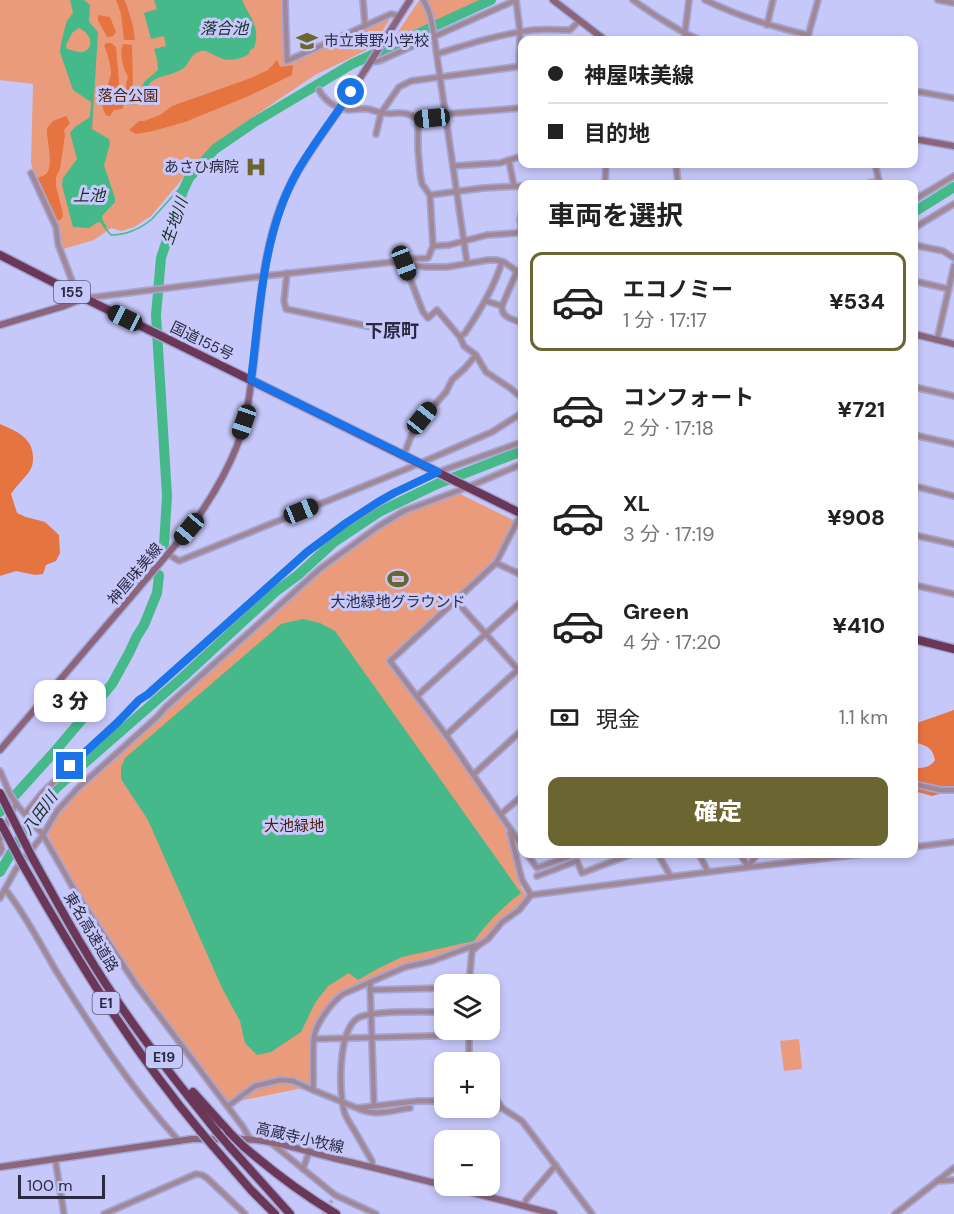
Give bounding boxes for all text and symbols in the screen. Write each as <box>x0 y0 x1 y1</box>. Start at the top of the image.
water label: 落合池 <box>200 18 250 39</box>
school or university icon: 市立東野小学校 <box>295 29 319 53</box>
place label: 市立東野小学校 <box>324 31 429 51</box>
text: 神屋味美線 <box>584 61 694 90</box>
route start <box>337 78 364 105</box>
park label: 落合公園 <box>98 86 158 106</box>
car <box>413 107 451 129</box>
text: 目的地 <box>584 119 650 148</box>
hospital icon: あさひ病院 <box>244 155 268 179</box>
place label: あさひ病院 <box>164 157 239 177</box>
water label: 上池 <box>73 185 107 206</box>
water label: 生地川 <box>157 193 193 247</box>
text: 車両を選択 <box>548 198 683 233</box>
car <box>389 243 419 283</box>
icon: car <box>551 275 605 329</box>
text: エコノミー <box>623 275 733 304</box>
road number: 155 <box>54 281 90 303</box>
text: ¥534 <box>829 287 885 316</box>
car <box>105 302 145 334</box>
text: 1 分 · 17:17 <box>623 307 707 333</box>
street label: 国道155号 <box>167 317 237 365</box>
district label: 下原町 <box>365 319 419 343</box>
icon: car <box>551 383 605 437</box>
text: コンフォート <box>623 383 754 412</box>
text: ¥721 <box>838 395 885 424</box>
car <box>404 398 440 438</box>
car <box>230 402 258 442</box>
text: 2 分 · 17:18 <box>623 415 714 441</box>
text: XL <box>623 489 650 518</box>
icon: car <box>551 491 605 545</box>
car <box>281 496 321 526</box>
text: ¥908 <box>827 503 885 532</box>
car <box>171 509 207 549</box>
text: 3 分 · 17:19 <box>623 521 715 547</box>
street label: 神屋味美線 <box>103 539 167 609</box>
sports icon: 大池緑地グラウンド <box>386 567 410 591</box>
place label: 大池緑地グラウンド <box>330 592 466 612</box>
text: Green <box>623 597 689 626</box>
icon: car <box>551 599 605 653</box>
text: ¥410 <box>833 611 885 640</box>
text: 4 分 · 17:20 <box>623 629 721 655</box>
callout: 3 分 <box>34 679 106 721</box>
text: 3 分 <box>52 688 88 714</box>
icon: cash <box>548 701 581 734</box>
text: 1.1 km <box>839 704 888 730</box>
text: 現金 <box>596 705 640 734</box>
route end <box>56 752 83 779</box>
button: 確定 <box>548 777 888 846</box>
water label: 八田川 <box>17 786 63 839</box>
park label: 大池緑地 <box>264 816 324 836</box>
street label: 東名高速道路 <box>59 888 123 976</box>
map controls <box>434 974 500 1196</box>
button: layers <box>434 974 500 1040</box>
road number: E1 <box>92 992 120 1014</box>
road number: E19 <box>146 1046 182 1068</box>
button: + <box>434 1052 500 1118</box>
street label: 高蔵寺小牧線 <box>254 1118 346 1158</box>
button: − <box>434 1130 500 1196</box>
scale bar <box>18 1172 105 1200</box>
text: 100 m <box>27 1175 72 1196</box>

